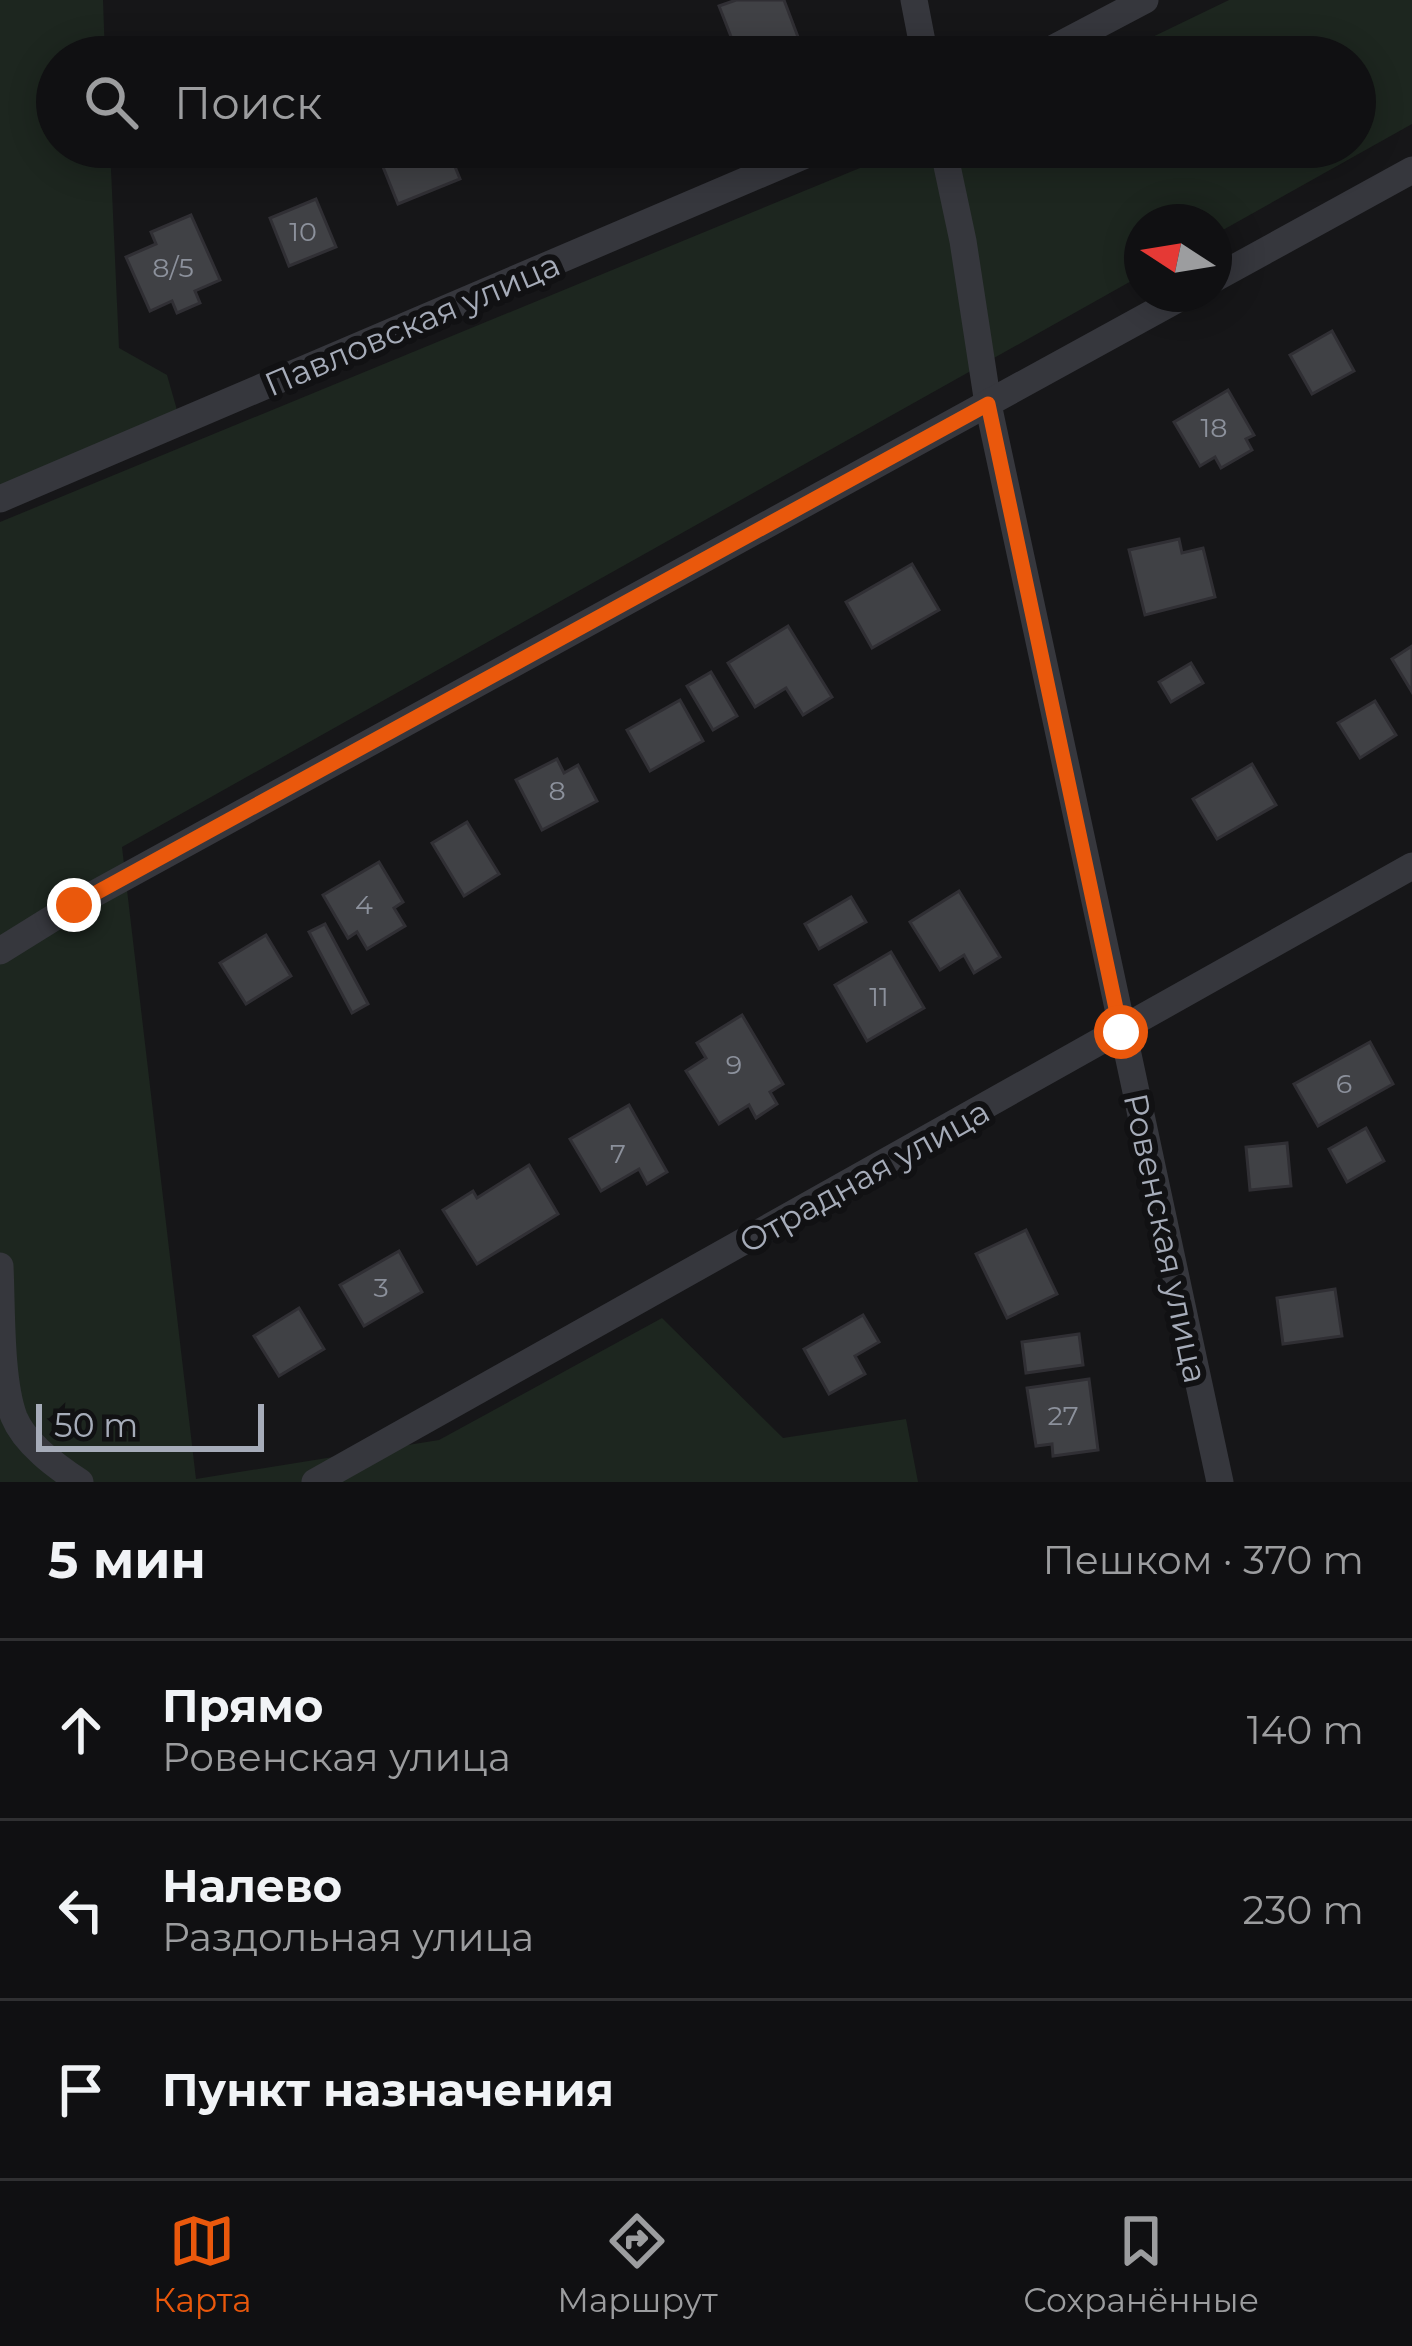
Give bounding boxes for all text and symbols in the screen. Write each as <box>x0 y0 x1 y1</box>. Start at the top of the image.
search box <box>36 36 1376 168</box>
icon: search <box>78 69 144 135</box>
text: Поиск <box>174 75 322 130</box>
north arrow <box>1124 204 1232 312</box>
house number: 10 <box>289 215 317 248</box>
street label: Павловская улица <box>258 244 566 404</box>
house number: 8/5 <box>152 251 194 284</box>
house number: 18 <box>1201 411 1227 444</box>
house number: 8 <box>548 774 566 807</box>
route end <box>47 878 101 932</box>
house number: 4 <box>355 888 373 921</box>
house number: 11 <box>869 980 889 1013</box>
route start <box>1094 1005 1148 1059</box>
house number: 9 <box>726 1048 742 1081</box>
house number: 6 <box>1336 1067 1352 1100</box>
street label: Ровенская улица <box>1116 1090 1216 1386</box>
street label: Отрадная улица <box>732 1091 996 1261</box>
house number: 7 <box>610 1137 626 1170</box>
house number: 3 <box>373 1271 389 1304</box>
scale bar <box>36 1398 264 1451</box>
house number: 27 <box>1047 1399 1079 1432</box>
text: 50 m <box>54 1405 138 1445</box>
text: 5 мин <box>48 1529 206 1591</box>
text: Пешком · 370 m <box>1043 1536 1364 1584</box>
text: Прямо <box>162 1678 323 1733</box>
icon: ahead <box>48 1697 114 1763</box>
text: 140 m <box>1247 1706 1364 1754</box>
text: Ровенская улица <box>162 1733 511 1781</box>
text: Налево <box>162 1858 342 1913</box>
icon: left <box>48 1877 114 1943</box>
text: 230 m <box>1242 1886 1364 1934</box>
text: Раздольная улица <box>162 1913 534 1961</box>
icon: arrive <box>48 2057 114 2123</box>
text: Пункт назначения <box>162 2062 614 2117</box>
tab: Карта <box>153 2208 252 2320</box>
tab: Маршрут <box>557 2208 718 2320</box>
tab: Сохранённые <box>1023 2208 1259 2320</box>

